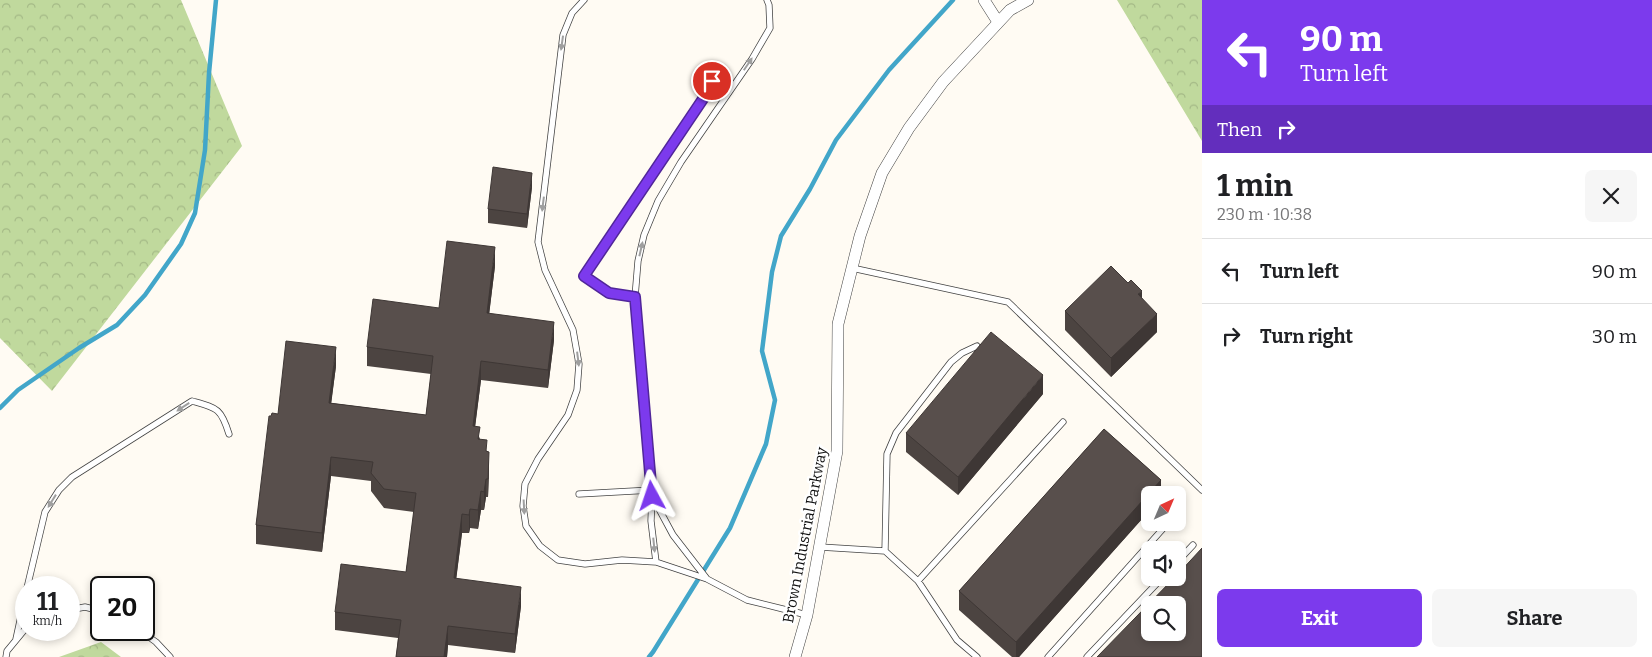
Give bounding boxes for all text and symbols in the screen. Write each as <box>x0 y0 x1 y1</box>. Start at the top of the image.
text: 90 m <box>1300 18 1383 60</box>
icon: left <box>1217 20 1282 85</box>
one-way arrow <box>558 35 566 51</box>
one-way arrow <box>743 58 753 71</box>
pin <box>691 60 733 102</box>
text: Turn left <box>1300 60 1388 87</box>
icon: arrive <box>698 67 726 95</box>
icon: right <box>1272 115 1300 143</box>
text: Then <box>1217 118 1262 141</box>
text: 1 min <box>1217 168 1293 204</box>
button: close <box>1585 170 1637 222</box>
one-way arrow <box>539 196 547 212</box>
text: 230 m · 10:38 <box>1217 205 1312 224</box>
one-way arrow <box>637 242 645 257</box>
icon: left <box>1217 257 1245 285</box>
text: Turn left <box>1260 260 1339 283</box>
text: 90 m <box>1592 260 1637 283</box>
icon: right <box>1217 322 1245 350</box>
text: Turn right <box>1260 325 1353 348</box>
text: 30 m <box>1592 325 1637 348</box>
one-way arrow <box>574 351 582 367</box>
one-way arrow <box>176 402 189 411</box>
street label: Brown Industrial Parkway <box>779 445 831 625</box>
position arrow <box>625 469 677 521</box>
north arrow <box>1141 486 1186 531</box>
map controls <box>1141 486 1186 641</box>
one-way arrow <box>47 494 56 507</box>
one-way arrow <box>520 499 528 515</box>
one-way arrow <box>650 537 658 553</box>
button: sound <box>1141 541 1186 586</box>
speed limit sign: 20 <box>90 576 155 641</box>
text: 11 <box>37 587 58 617</box>
button: Exit <box>1217 589 1422 647</box>
button: Share <box>1432 589 1637 647</box>
button: search <box>1141 596 1186 641</box>
text: km/h <box>33 614 62 628</box>

